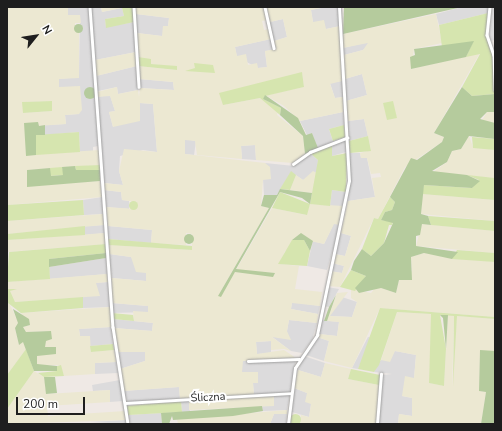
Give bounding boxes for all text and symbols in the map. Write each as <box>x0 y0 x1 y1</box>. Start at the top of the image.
north arrow <box>16 16 56 56</box>
text: N <box>38 22 55 37</box>
scale bar <box>18 389 87 415</box>
street label: Śliczna <box>190 390 226 406</box>
text: 200 m <box>23 396 58 412</box>

